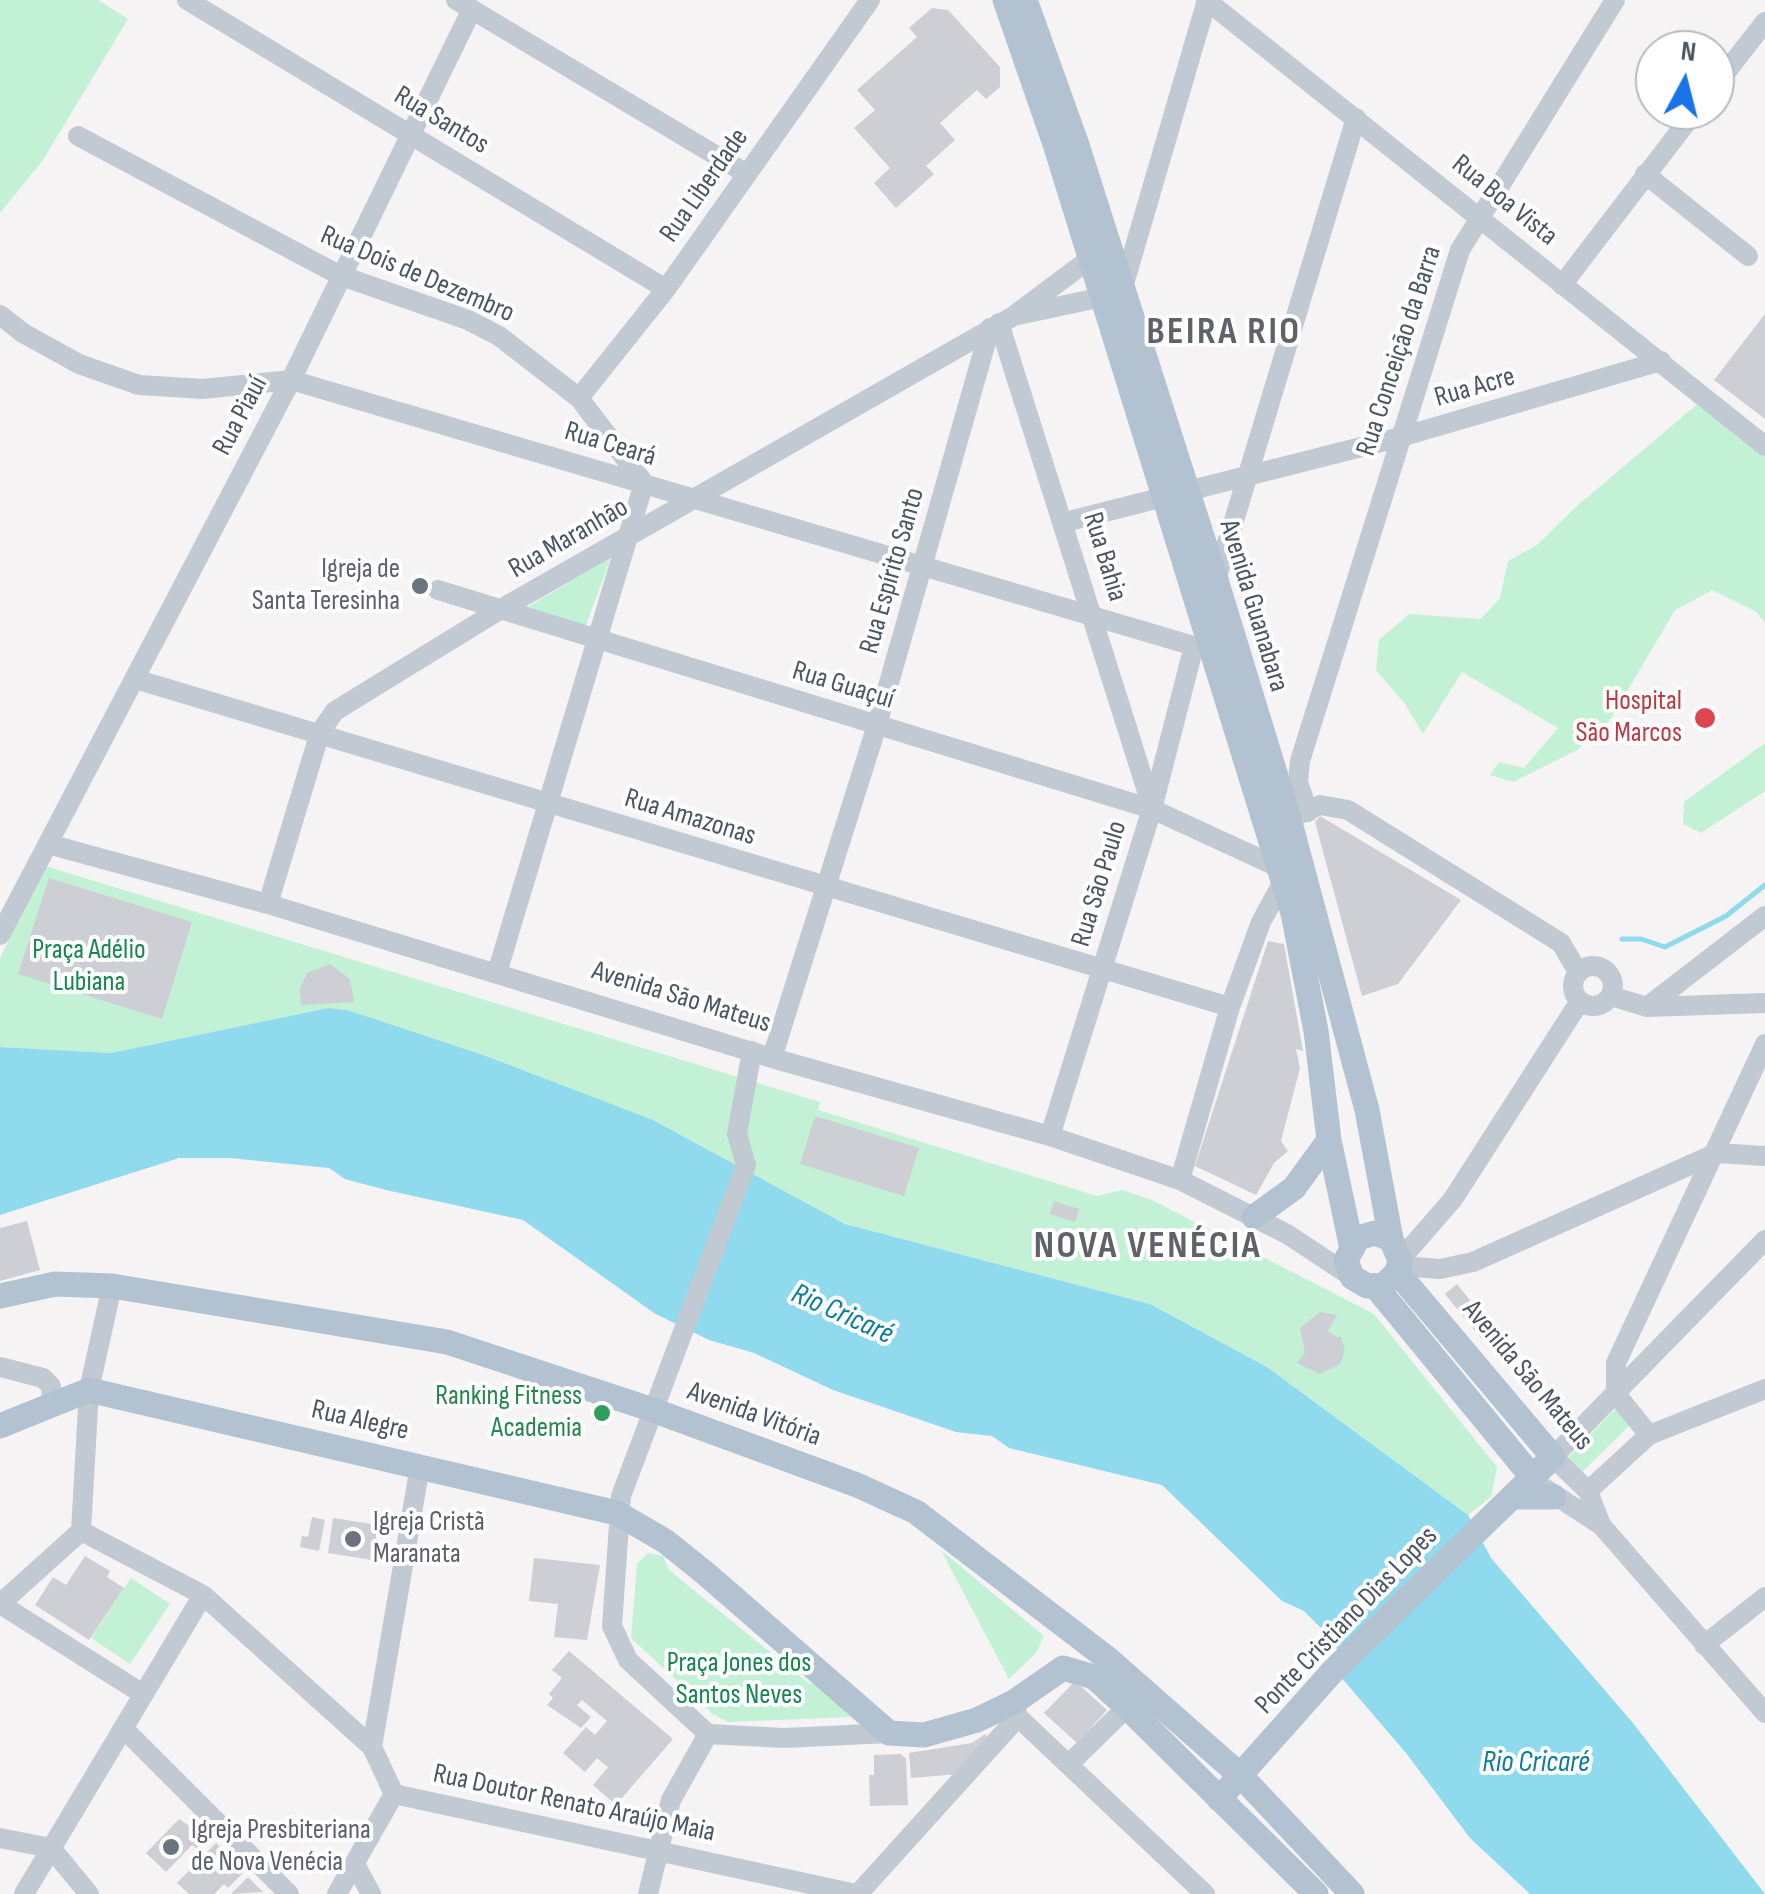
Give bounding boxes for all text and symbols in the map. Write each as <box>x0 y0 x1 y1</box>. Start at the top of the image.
north arrow <box>1635 30 1735 130</box>
text: N <box>1679 34 1698 69</box>
street label: Rua Santos <box>387 80 495 162</box>
street label: Rua Liberdade <box>654 123 756 249</box>
street label: Rua Boa Vista <box>1444 148 1564 254</box>
street label: Rua Dois de Dezembro <box>315 219 519 331</box>
street label: Rua Conceição da Barra <box>1350 242 1450 460</box>
district label: BEIRA RIO <box>1146 310 1302 356</box>
street label: Rua Acre <box>1431 361 1519 415</box>
street label: Rua Piauí <box>206 371 276 461</box>
street label: Rua Ceará <box>560 415 660 475</box>
street label: Rua Espírito Santo <box>853 484 933 658</box>
street label: Rua Maranhão <box>503 491 635 587</box>
street label: Rua Bahia <box>1075 508 1133 606</box>
street label: Avenida Guanabara <box>1211 516 1295 696</box>
place label: Igreja de Santa Teresinha <box>252 553 400 619</box>
marker: Igreja de Santa Teresinha <box>409 575 431 597</box>
street label: Rua Guaçuí <box>788 655 898 717</box>
place label: Hospital São Marcos <box>1575 685 1682 751</box>
marker: Hospital São Marcos <box>1692 705 1718 731</box>
street label: Rua Amazonas <box>620 782 760 854</box>
street label: Rua São Paulo <box>1065 817 1135 951</box>
park label: Praça Adélio Lubiana <box>32 934 146 1000</box>
street label: Avenida São Mateus <box>588 955 774 1041</box>
district label: NOVA VENÉCIA <box>1034 1224 1262 1270</box>
water label: Rio Cricaré <box>786 1277 898 1353</box>
street label: Avenida São Mateus <box>1455 1294 1599 1458</box>
street label: Avenida Vitória <box>683 1375 825 1455</box>
place label: Ranking Fitness Academia <box>435 1380 582 1446</box>
street label: Rua Alegre <box>308 1394 412 1448</box>
marker: Ranking Fitness Academia <box>591 1402 613 1424</box>
place label: Igreja Cristã Maranata <box>373 1506 485 1572</box>
street label: Ponte Cristiano Dias Lopes <box>1249 1520 1445 1722</box>
marker: Igreja Cristã Maranata <box>342 1528 364 1550</box>
park label: Praça Jones dos Santos Neves <box>667 1647 811 1713</box>
water label: Rio Cricaré <box>1482 1745 1590 1781</box>
street label: Rua Doutor Renato Araújo Maia <box>430 1758 718 1850</box>
place label: Igreja Presbiteriana de Nova Venécia <box>191 1814 371 1880</box>
marker: Igreja Presbiteriana de Nova Venécia <box>160 1836 182 1858</box>

